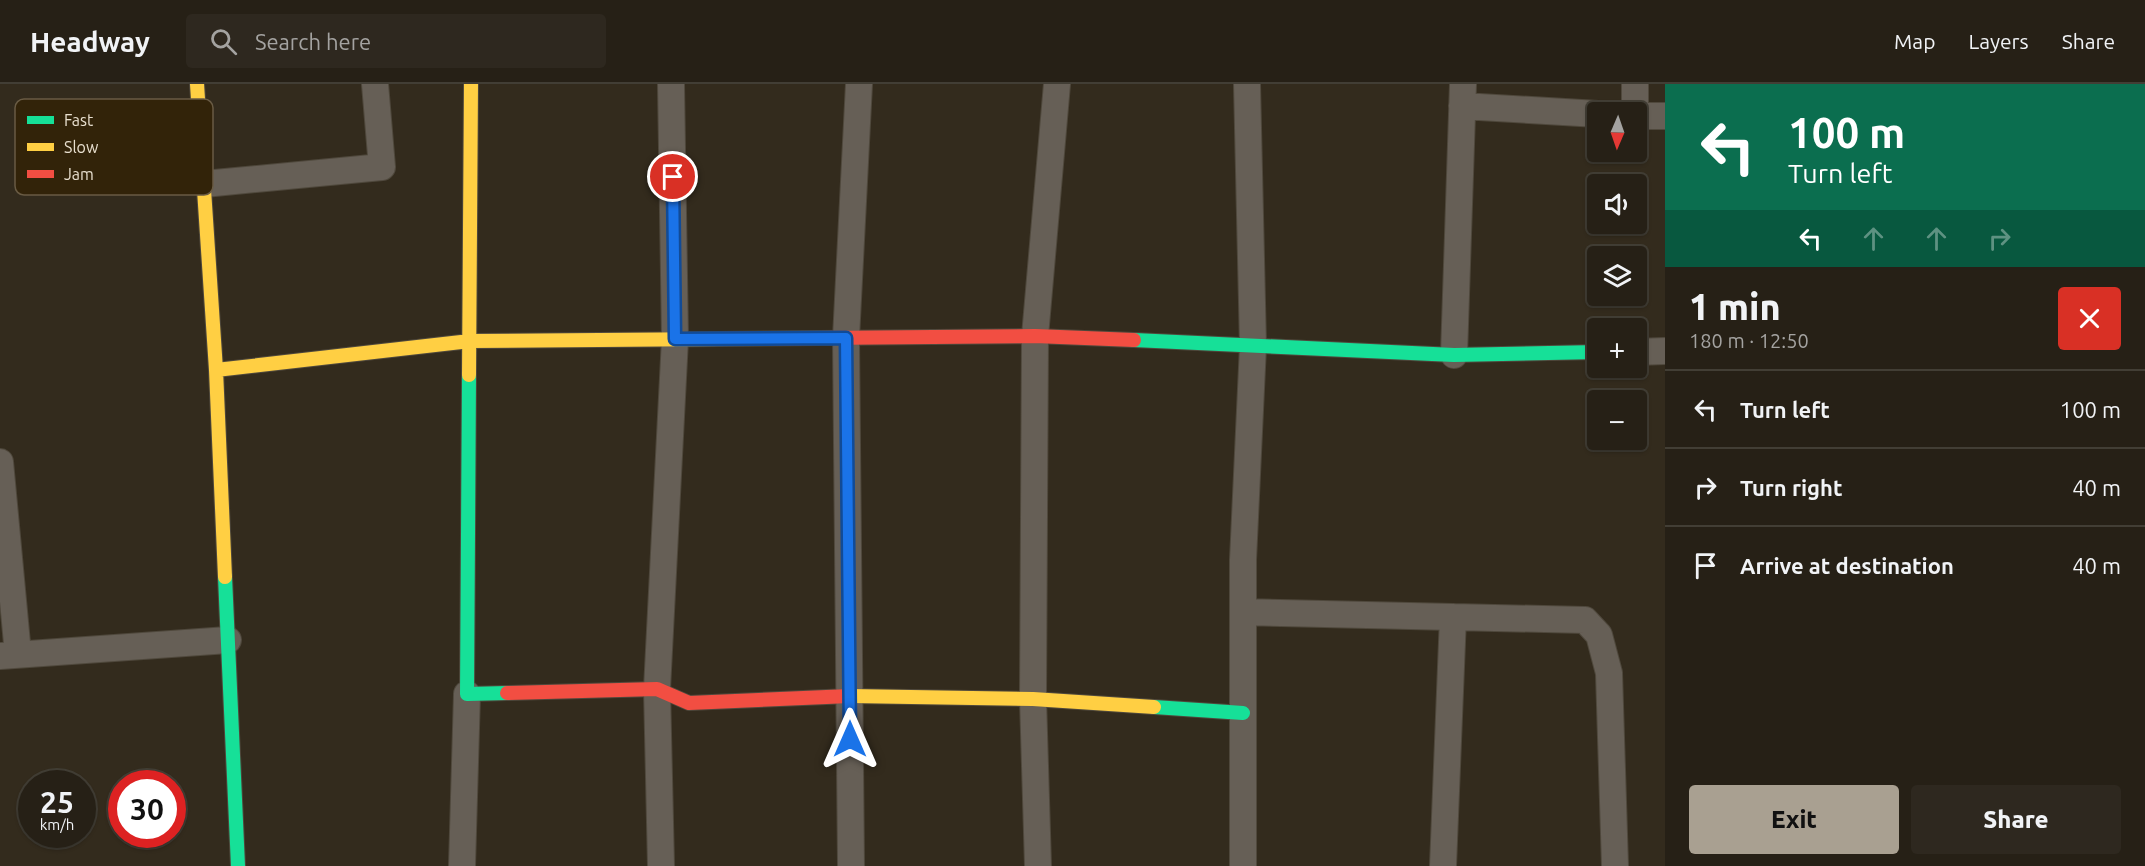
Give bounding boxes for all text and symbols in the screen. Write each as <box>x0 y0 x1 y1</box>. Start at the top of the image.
search box <box>186 14 606 68</box>
icon: search <box>207 25 240 58</box>
text: Headway <box>30 26 150 57</box>
text: Search here <box>255 29 371 54</box>
text: Map <box>1894 29 1935 53</box>
text: Layers <box>1968 29 2029 53</box>
text: Share <box>2062 29 2115 53</box>
legend <box>15 99 213 195</box>
north arrow <box>1587 102 1647 162</box>
map controls <box>1587 102 1647 450</box>
icon: left <box>1689 108 1767 186</box>
text: 100 m <box>1788 109 1905 156</box>
text: Fast <box>64 111 94 129</box>
text: Slow <box>64 138 99 156</box>
pin <box>647 151 698 202</box>
text: Turn left <box>1788 158 1892 188</box>
icon: arrive <box>656 160 689 193</box>
text: Jam <box>64 165 94 183</box>
button: sound <box>1587 174 1647 234</box>
icon: left <box>1794 222 1827 255</box>
icon: ahead <box>1857 222 1890 255</box>
icon: ahead <box>1920 222 1953 255</box>
icon: right <box>1983 222 2016 255</box>
button: layers <box>1587 246 1647 306</box>
text: 1 min <box>1689 286 1781 327</box>
button: close <box>2058 287 2121 350</box>
button: + <box>1587 318 1647 378</box>
text: 180 m · 12:50 <box>1689 329 1809 352</box>
button: − <box>1587 390 1647 450</box>
icon: left <box>1689 393 1722 426</box>
text: Turn left <box>1740 397 1830 422</box>
text: 100 m <box>2060 397 2121 422</box>
icon: right <box>1689 471 1722 504</box>
text: Turn right <box>1740 475 1842 500</box>
text: 40 m <box>2072 475 2121 500</box>
icon: arrive <box>1689 549 1722 582</box>
text: Arrive at destination <box>1740 553 1954 578</box>
text: 40 m <box>2072 553 2121 578</box>
position arrow <box>818 707 882 771</box>
speed limit sign: 30 <box>108 770 186 848</box>
text: 25 <box>40 785 74 819</box>
button: Exit <box>1689 785 1899 854</box>
button: Share <box>1911 785 2121 854</box>
text: km/h <box>40 816 74 833</box>

